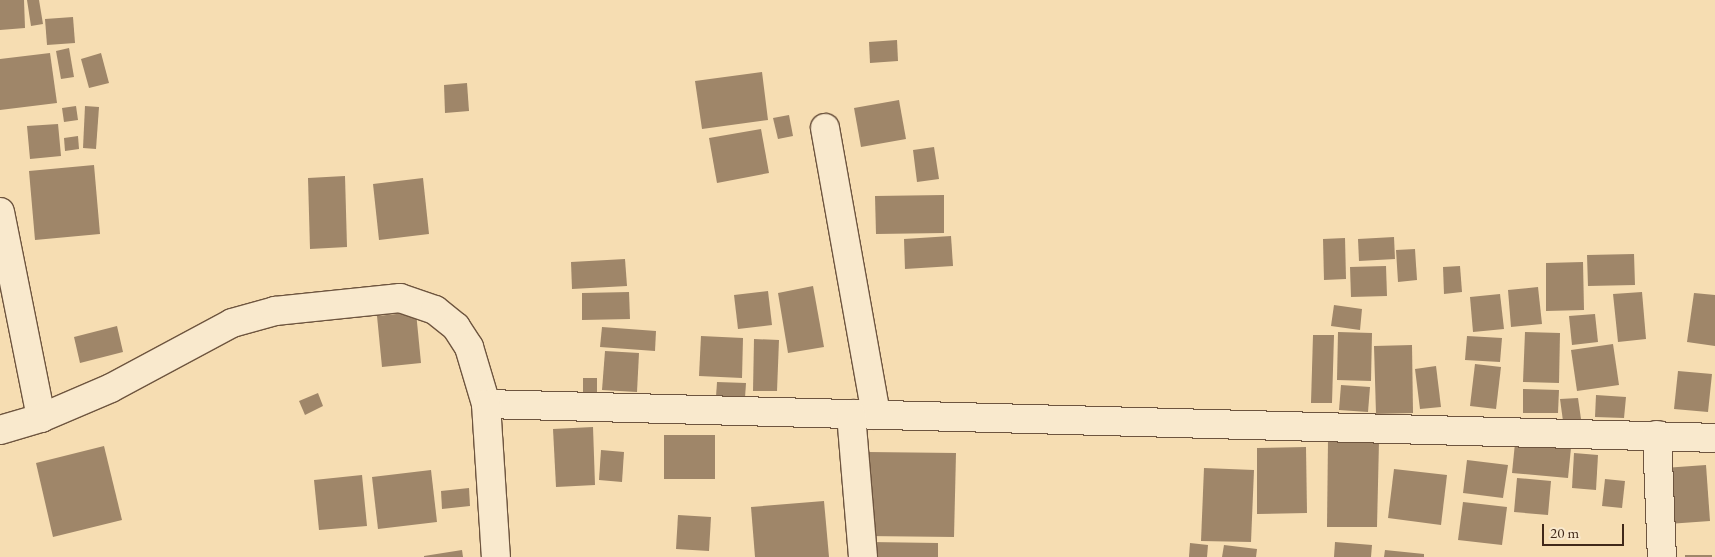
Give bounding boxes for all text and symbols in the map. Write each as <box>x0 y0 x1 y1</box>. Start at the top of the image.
scale bar <box>1545 514 1628 546</box>
text: 20 m <box>1550 523 1579 542</box>

